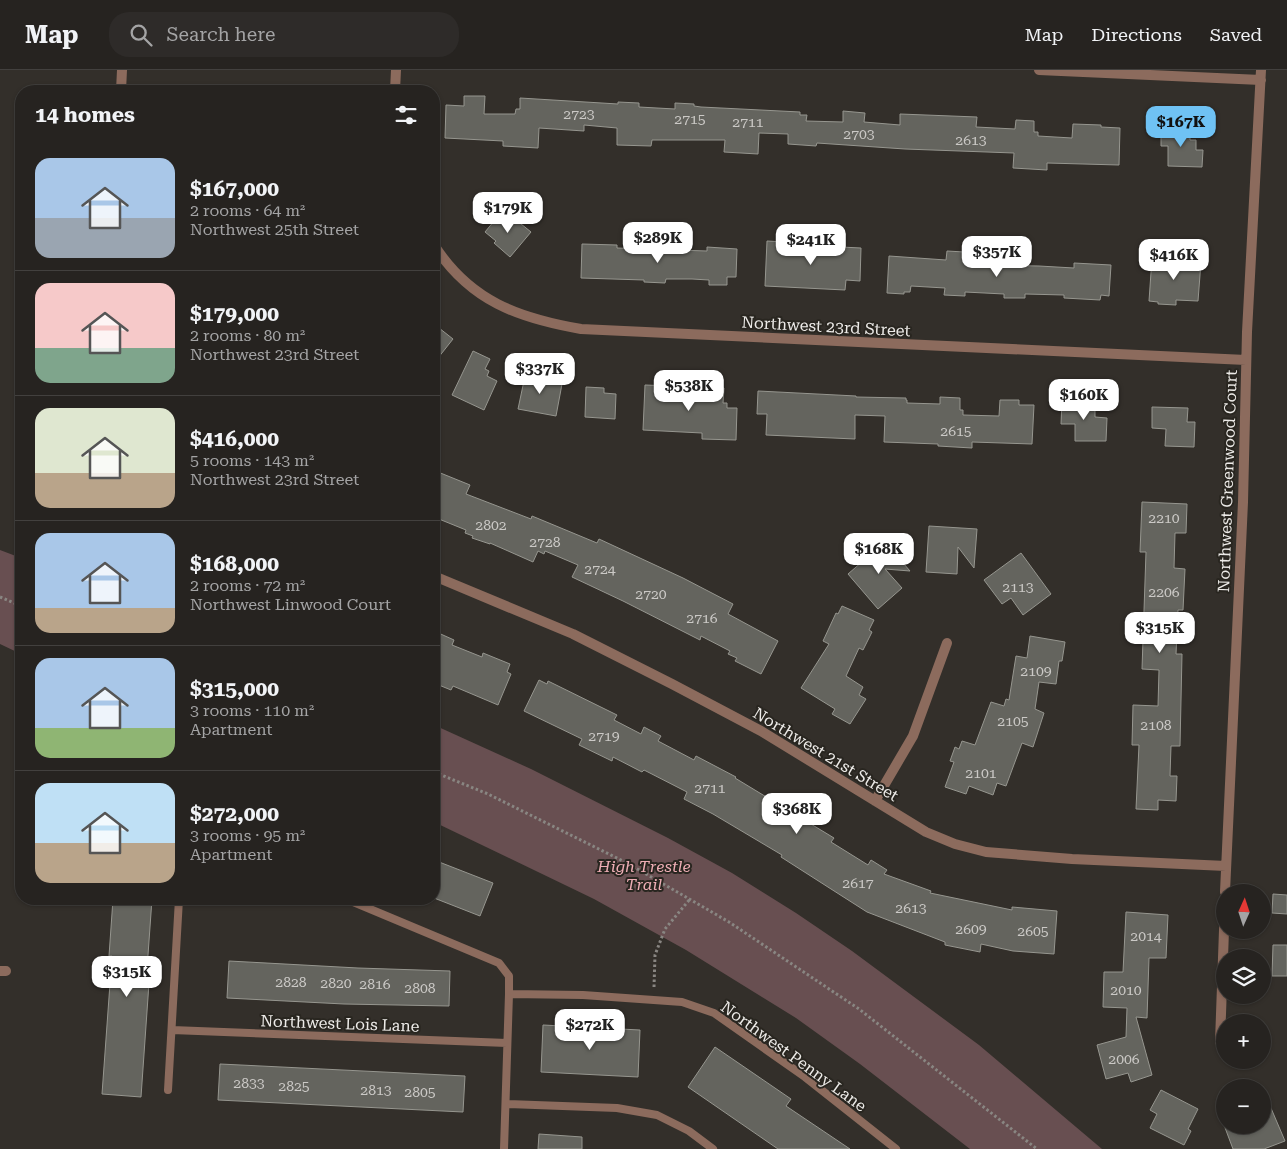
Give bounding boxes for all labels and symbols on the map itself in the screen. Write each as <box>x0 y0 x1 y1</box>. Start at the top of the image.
house number: 2723 <box>563 106 595 122</box>
pin: $167K <box>1146 106 1216 148</box>
house number: 2715 <box>674 111 706 127</box>
house number: 2711 <box>732 114 764 130</box>
house number: 2703 <box>843 126 875 142</box>
house number: 2613 <box>955 132 987 148</box>
pin: $179K <box>473 191 543 234</box>
pin: $289K <box>623 222 693 264</box>
pin: $241K <box>776 224 846 266</box>
pin: $357K <box>962 236 1032 278</box>
pin: $416K <box>1139 238 1209 281</box>
street label: Northwest 23rd Street <box>741 313 911 340</box>
pin: $337K <box>505 352 575 395</box>
street label: Northwest Greenwood Court <box>1214 369 1241 593</box>
pin: $538K <box>654 370 724 412</box>
pin: $160K <box>1049 378 1119 421</box>
house number: 2615 <box>940 423 972 439</box>
house number: 2210 <box>1148 510 1180 526</box>
house number: 2802 <box>475 517 507 533</box>
pin: $168K <box>844 532 914 575</box>
house number: 2728 <box>529 534 561 550</box>
house number: 2724 <box>584 561 616 577</box>
house number: 2113 <box>1002 579 1034 595</box>
house number: 2206 <box>1148 584 1180 600</box>
house number: 2720 <box>635 586 667 602</box>
house number: 2716 <box>686 610 718 626</box>
pin: $315K <box>1125 612 1195 654</box>
house number: 2109 <box>1020 663 1052 679</box>
street label: Northwest 21st Street <box>750 703 902 805</box>
house number: 2105 <box>997 713 1029 729</box>
house number: 2108 <box>1140 717 1172 733</box>
house number: 2719 <box>588 728 620 744</box>
house number: 2101 <box>965 765 997 781</box>
house number: 2711 <box>694 780 726 796</box>
pin: $368K <box>762 792 832 835</box>
park label: High Trestle Trail <box>596 857 691 894</box>
house number: 2617 <box>842 875 874 891</box>
north arrow <box>1216 884 1271 939</box>
house number: 2613 <box>895 900 927 916</box>
house number: 2609 <box>955 921 987 937</box>
house number: 2605 <box>1017 923 1049 939</box>
house number: 2014 <box>1130 928 1162 944</box>
pin: $315K <box>92 956 162 998</box>
house number: 2828 <box>275 974 307 990</box>
house number: 2820 <box>320 975 352 991</box>
house number: 2816 <box>359 976 391 992</box>
house number: 2808 <box>404 980 436 996</box>
house number: 2010 <box>1110 982 1142 998</box>
street label: Northwest Penny Lane <box>717 997 870 1116</box>
pin: $272K <box>555 1008 625 1051</box>
street label: Northwest Lois Lane <box>260 1011 420 1036</box>
house number: 2006 <box>1108 1051 1140 1067</box>
house number: 2833 <box>233 1075 265 1091</box>
house number: 2825 <box>278 1078 310 1094</box>
house number: 2813 <box>360 1082 392 1098</box>
house number: 2805 <box>404 1084 436 1100</box>

